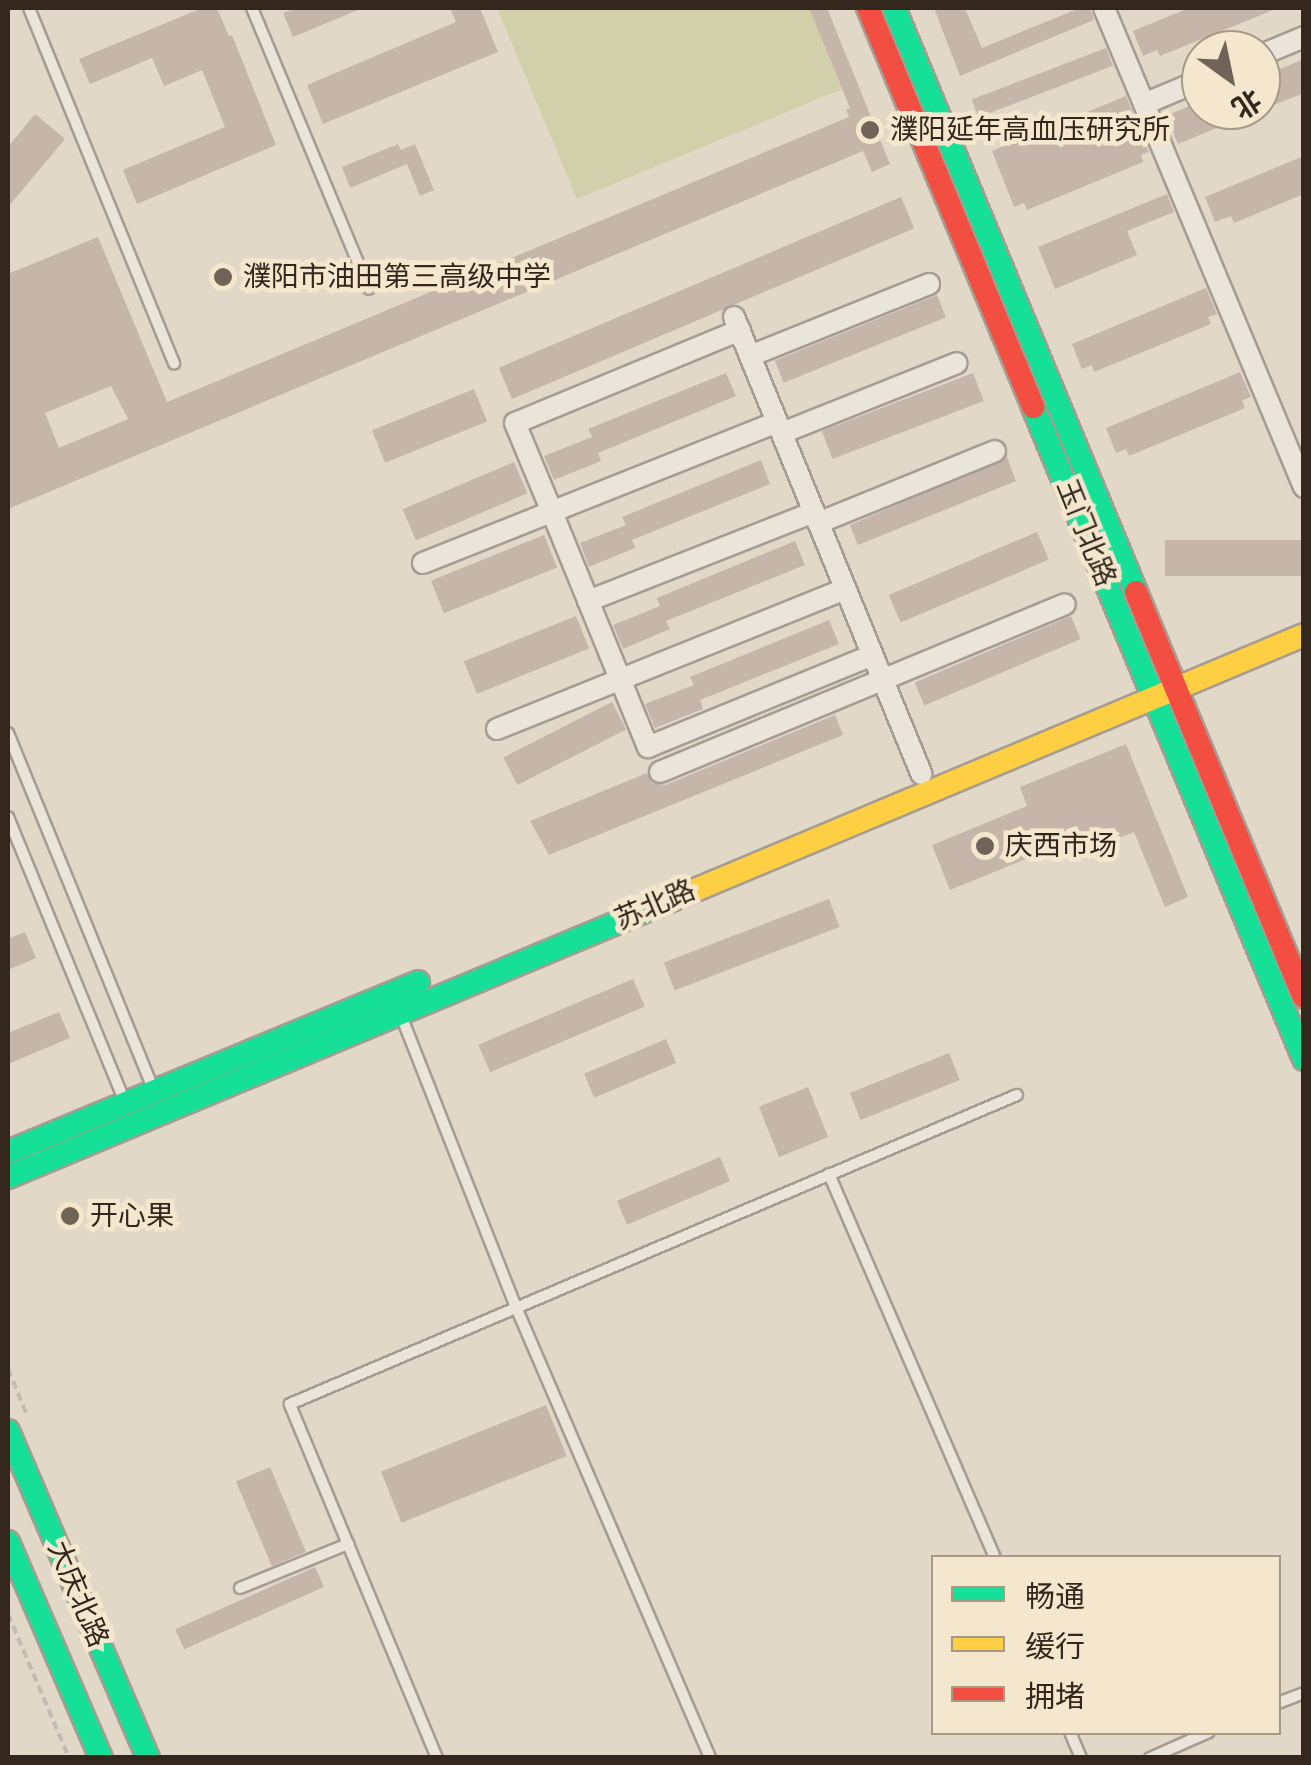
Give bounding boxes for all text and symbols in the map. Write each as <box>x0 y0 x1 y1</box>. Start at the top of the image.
north arrow <box>1181 30 1281 130</box>
text: 北 <box>1226 82 1267 125</box>
place label: 濮阳延年高血压研究所 <box>890 113 1170 147</box>
marker: 濮阳延年高血压研究所 <box>859 119 881 141</box>
place label: 濮阳市油田第三高级中学 <box>243 260 551 294</box>
marker: 濮阳市油田第三高级中学 <box>212 266 234 288</box>
street label: 玉门北路 <box>1049 475 1123 591</box>
place label: 庆西市场 <box>1005 829 1117 863</box>
marker: 庆西市场 <box>974 835 996 857</box>
street label: 苏北路 <box>610 873 700 937</box>
place label: 开心果 <box>90 1199 174 1233</box>
marker: 开心果 <box>59 1205 81 1227</box>
street label: 大庆北路 <box>41 1536 115 1652</box>
legend <box>931 1555 1281 1735</box>
text: 畅通 <box>1025 1579 1085 1614</box>
text: 缓行 <box>1025 1629 1085 1664</box>
text: 拥堵 <box>1025 1679 1085 1714</box>

